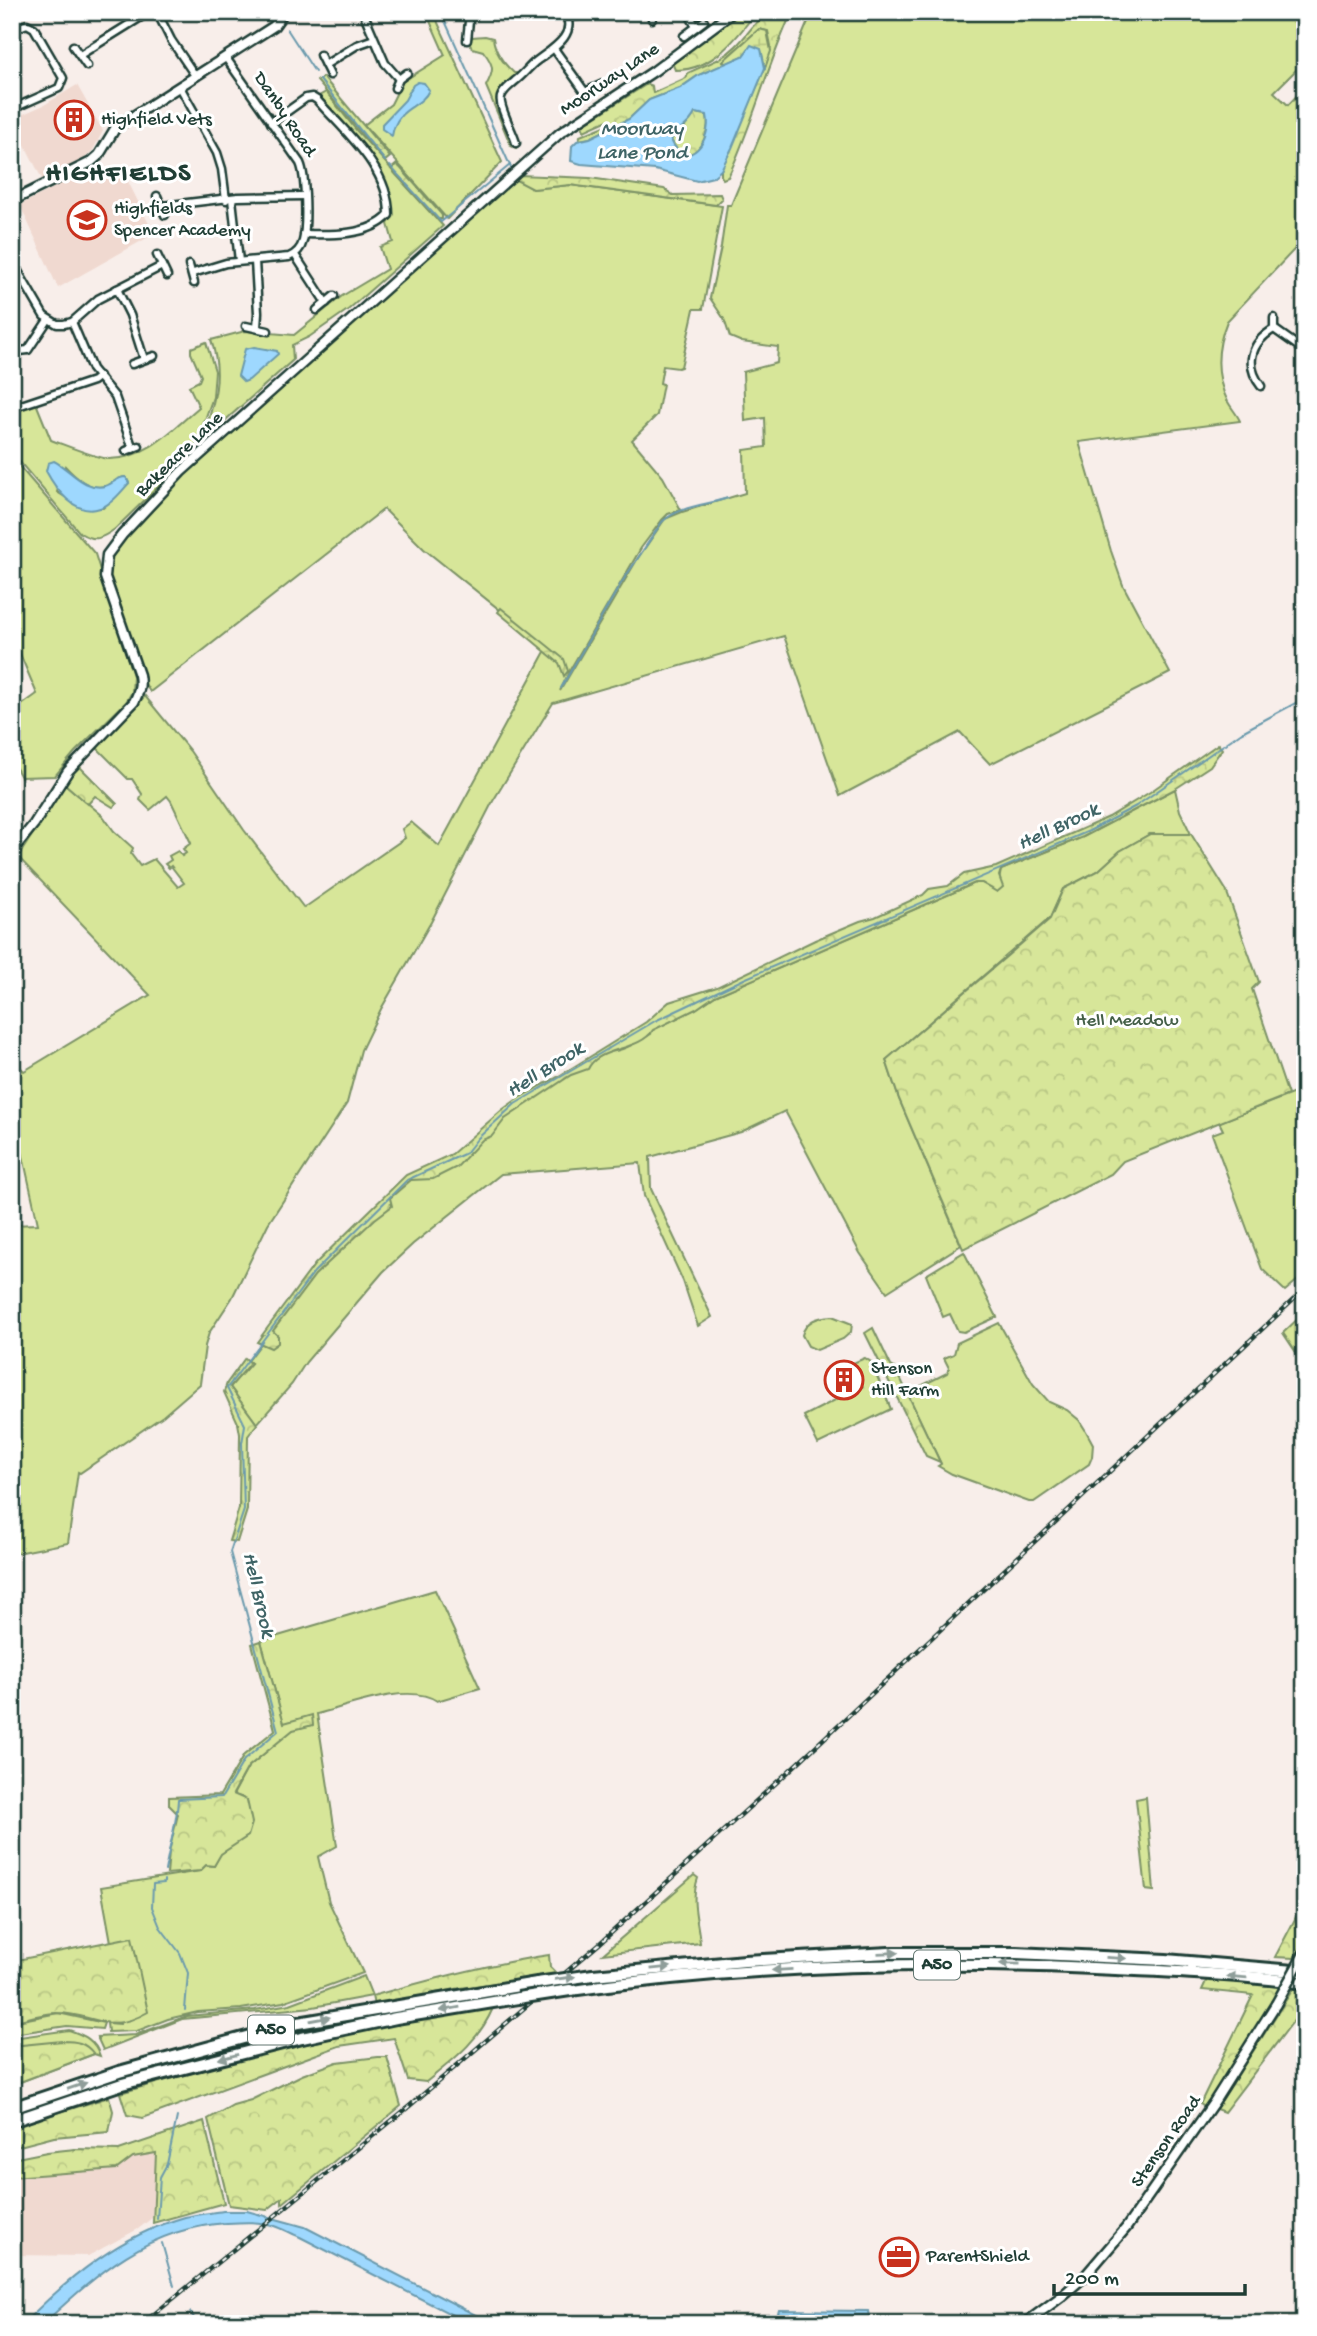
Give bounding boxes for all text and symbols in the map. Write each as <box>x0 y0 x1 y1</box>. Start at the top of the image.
street label: Moorway Lane <box>556 38 664 122</box>
street label: Danby Road <box>246 67 322 163</box>
building icon: Highfield Vets <box>53 99 95 141</box>
place label: Highfield Vets <box>101 109 213 132</box>
water label: Moorway Lane Pond <box>597 118 690 167</box>
district label: HIGHFIELDS <box>46 160 192 191</box>
place label: Highfields Spencer Academy <box>114 198 251 243</box>
school or university icon: Highfields Spencer Academy <box>66 199 108 241</box>
street label: Bakeacre Lane <box>131 407 229 503</box>
water label: Hell Brook <box>1015 797 1106 858</box>
park label: Hell Meadow <box>1076 1010 1179 1033</box>
water label: Hell Brook <box>503 1036 591 1104</box>
place label: Stenson Hill Farm <box>871 1358 940 1403</box>
building icon: Stenson Hill Farm <box>823 1359 865 1401</box>
water label: Hell Brook <box>235 1550 279 1642</box>
one-way arrow <box>877 1948 899 1959</box>
road number: A50 <box>914 1951 960 1980</box>
one-way arrow <box>1105 1953 1127 1964</box>
one-way arrow <box>998 1959 1020 1970</box>
one-way arrow <box>650 1962 672 1973</box>
one-way arrow <box>771 1964 793 1975</box>
one-way arrow <box>1226 1971 1248 1982</box>
one-way arrow <box>554 1973 576 1984</box>
one-way arrow <box>439 2003 461 2014</box>
one-way arrow <box>309 2013 331 2024</box>
road number: A50 <box>248 2016 294 2044</box>
one-way arrow <box>217 2052 239 2063</box>
one-way arrow <box>67 2080 88 2091</box>
street label: Stenson Road <box>1127 2090 1208 2193</box>
office icon: ParentShield <box>878 2236 920 2278</box>
place label: ParentShield <box>925 2246 1030 2269</box>
scale bar <box>1054 2252 1245 2296</box>
text: 200 m <box>1065 2268 1119 2293</box>

